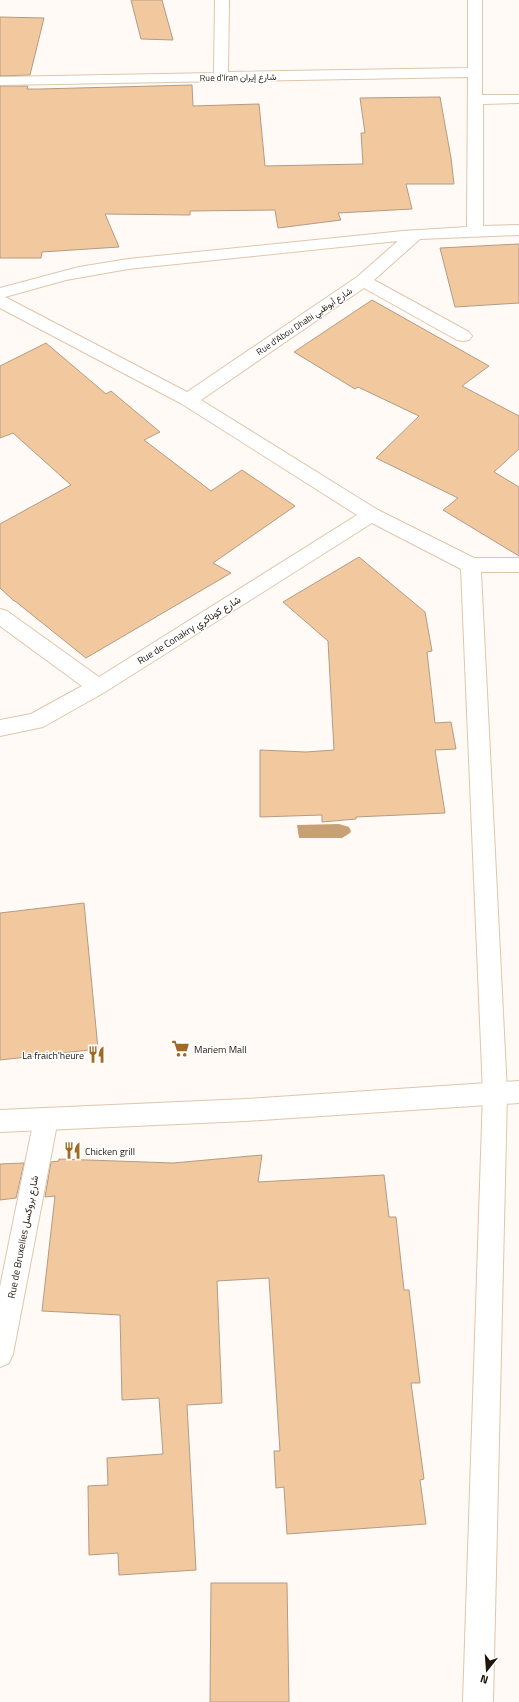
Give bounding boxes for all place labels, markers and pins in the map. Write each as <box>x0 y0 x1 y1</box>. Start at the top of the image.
supermarket icon: Mariem Mall <box>171 1039 191 1059</box>
place label: Mariem Mall <box>194 1042 247 1057</box>
restaurant icon: La fraich'heure <box>87 1045 107 1065</box>
place label: La fraich'heure <box>22 1048 84 1063</box>
restaurant icon: Chicken grill <box>62 1141 82 1161</box>
place label: Chicken grill <box>85 1144 135 1159</box>

